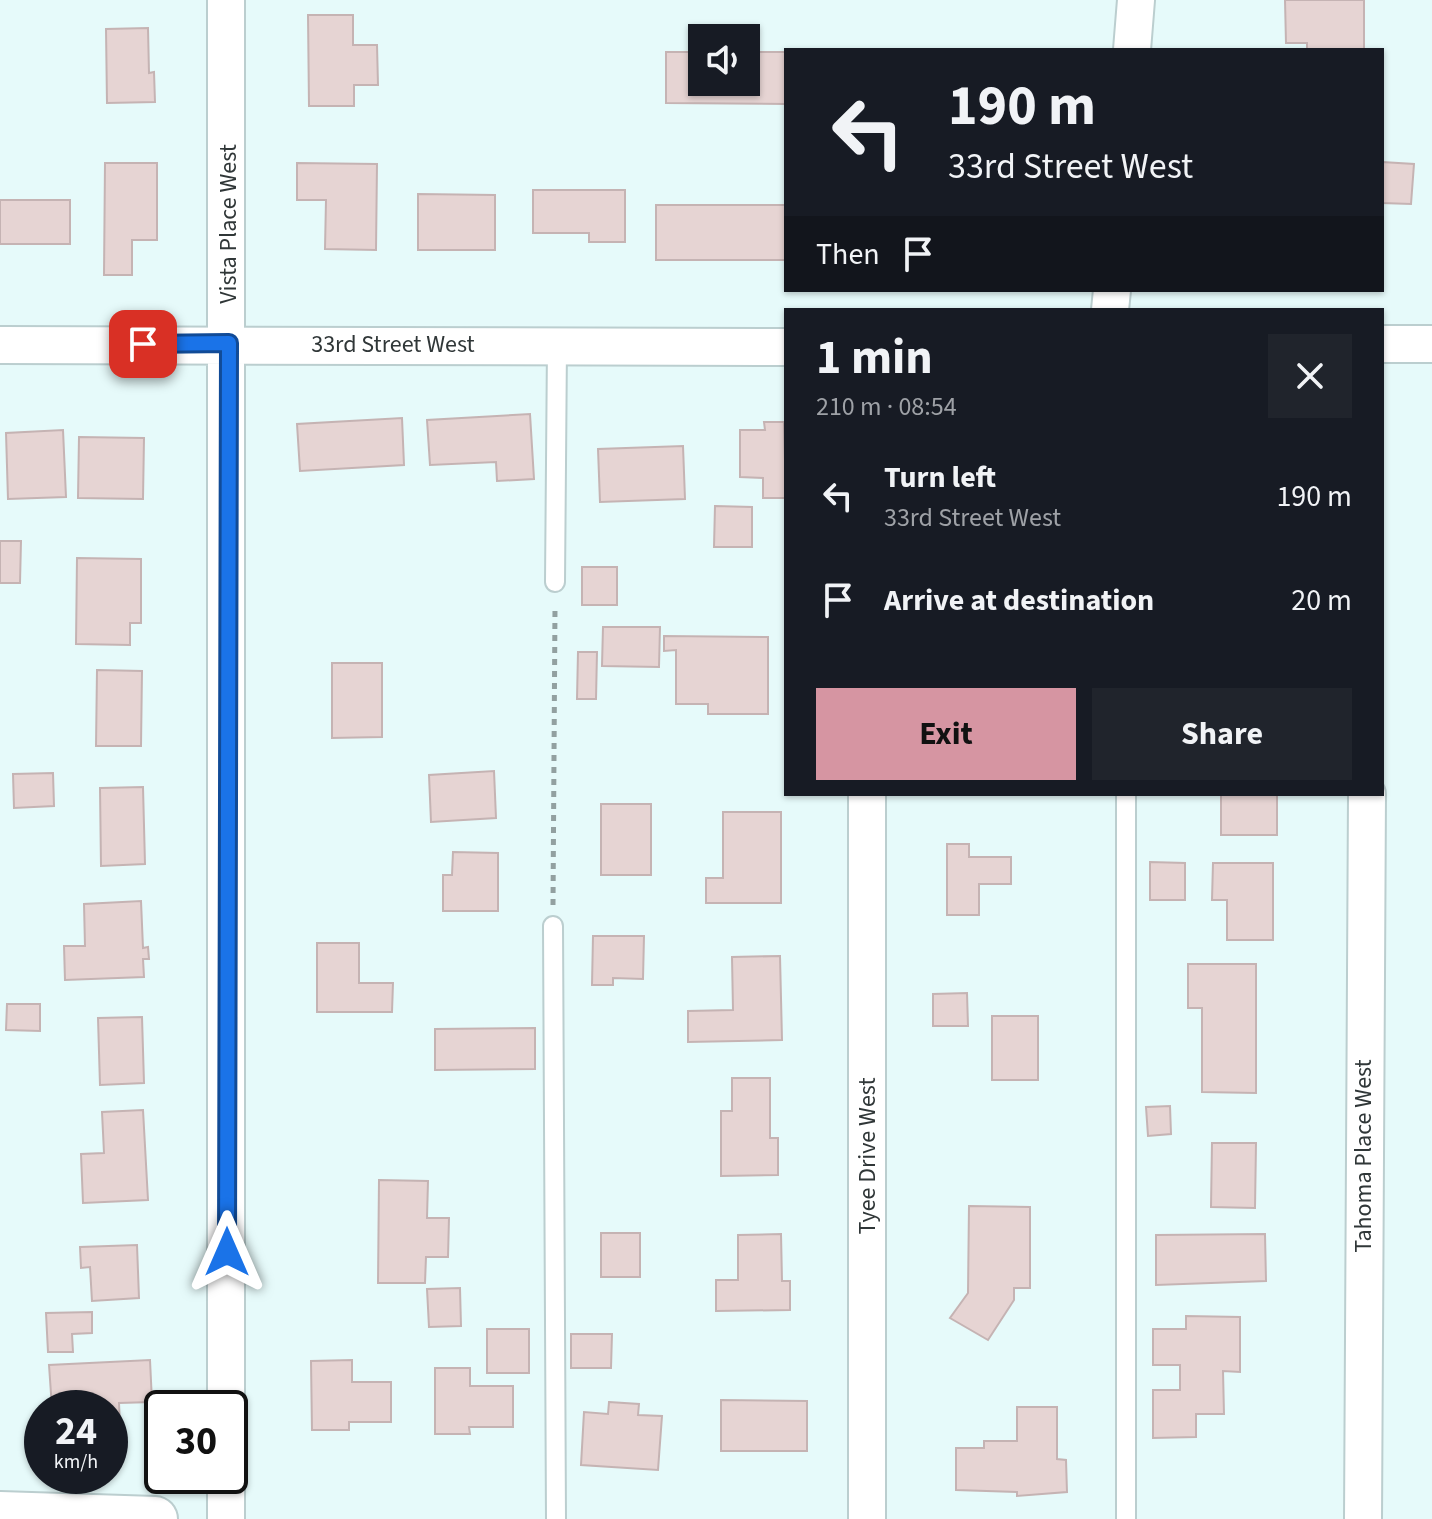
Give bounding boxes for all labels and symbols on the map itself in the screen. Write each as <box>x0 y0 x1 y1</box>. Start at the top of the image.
street label: Vista Place West <box>211 144 246 304</box>
pin <box>109 310 177 378</box>
street label: 33rd Street West <box>311 327 475 362</box>
street label: Tahoma Place West <box>1346 1059 1381 1253</box>
street label: Tyee Drive West <box>850 1077 885 1235</box>
position arrow <box>185 1210 269 1294</box>
speed limit sign: 30 <box>144 1390 248 1494</box>

